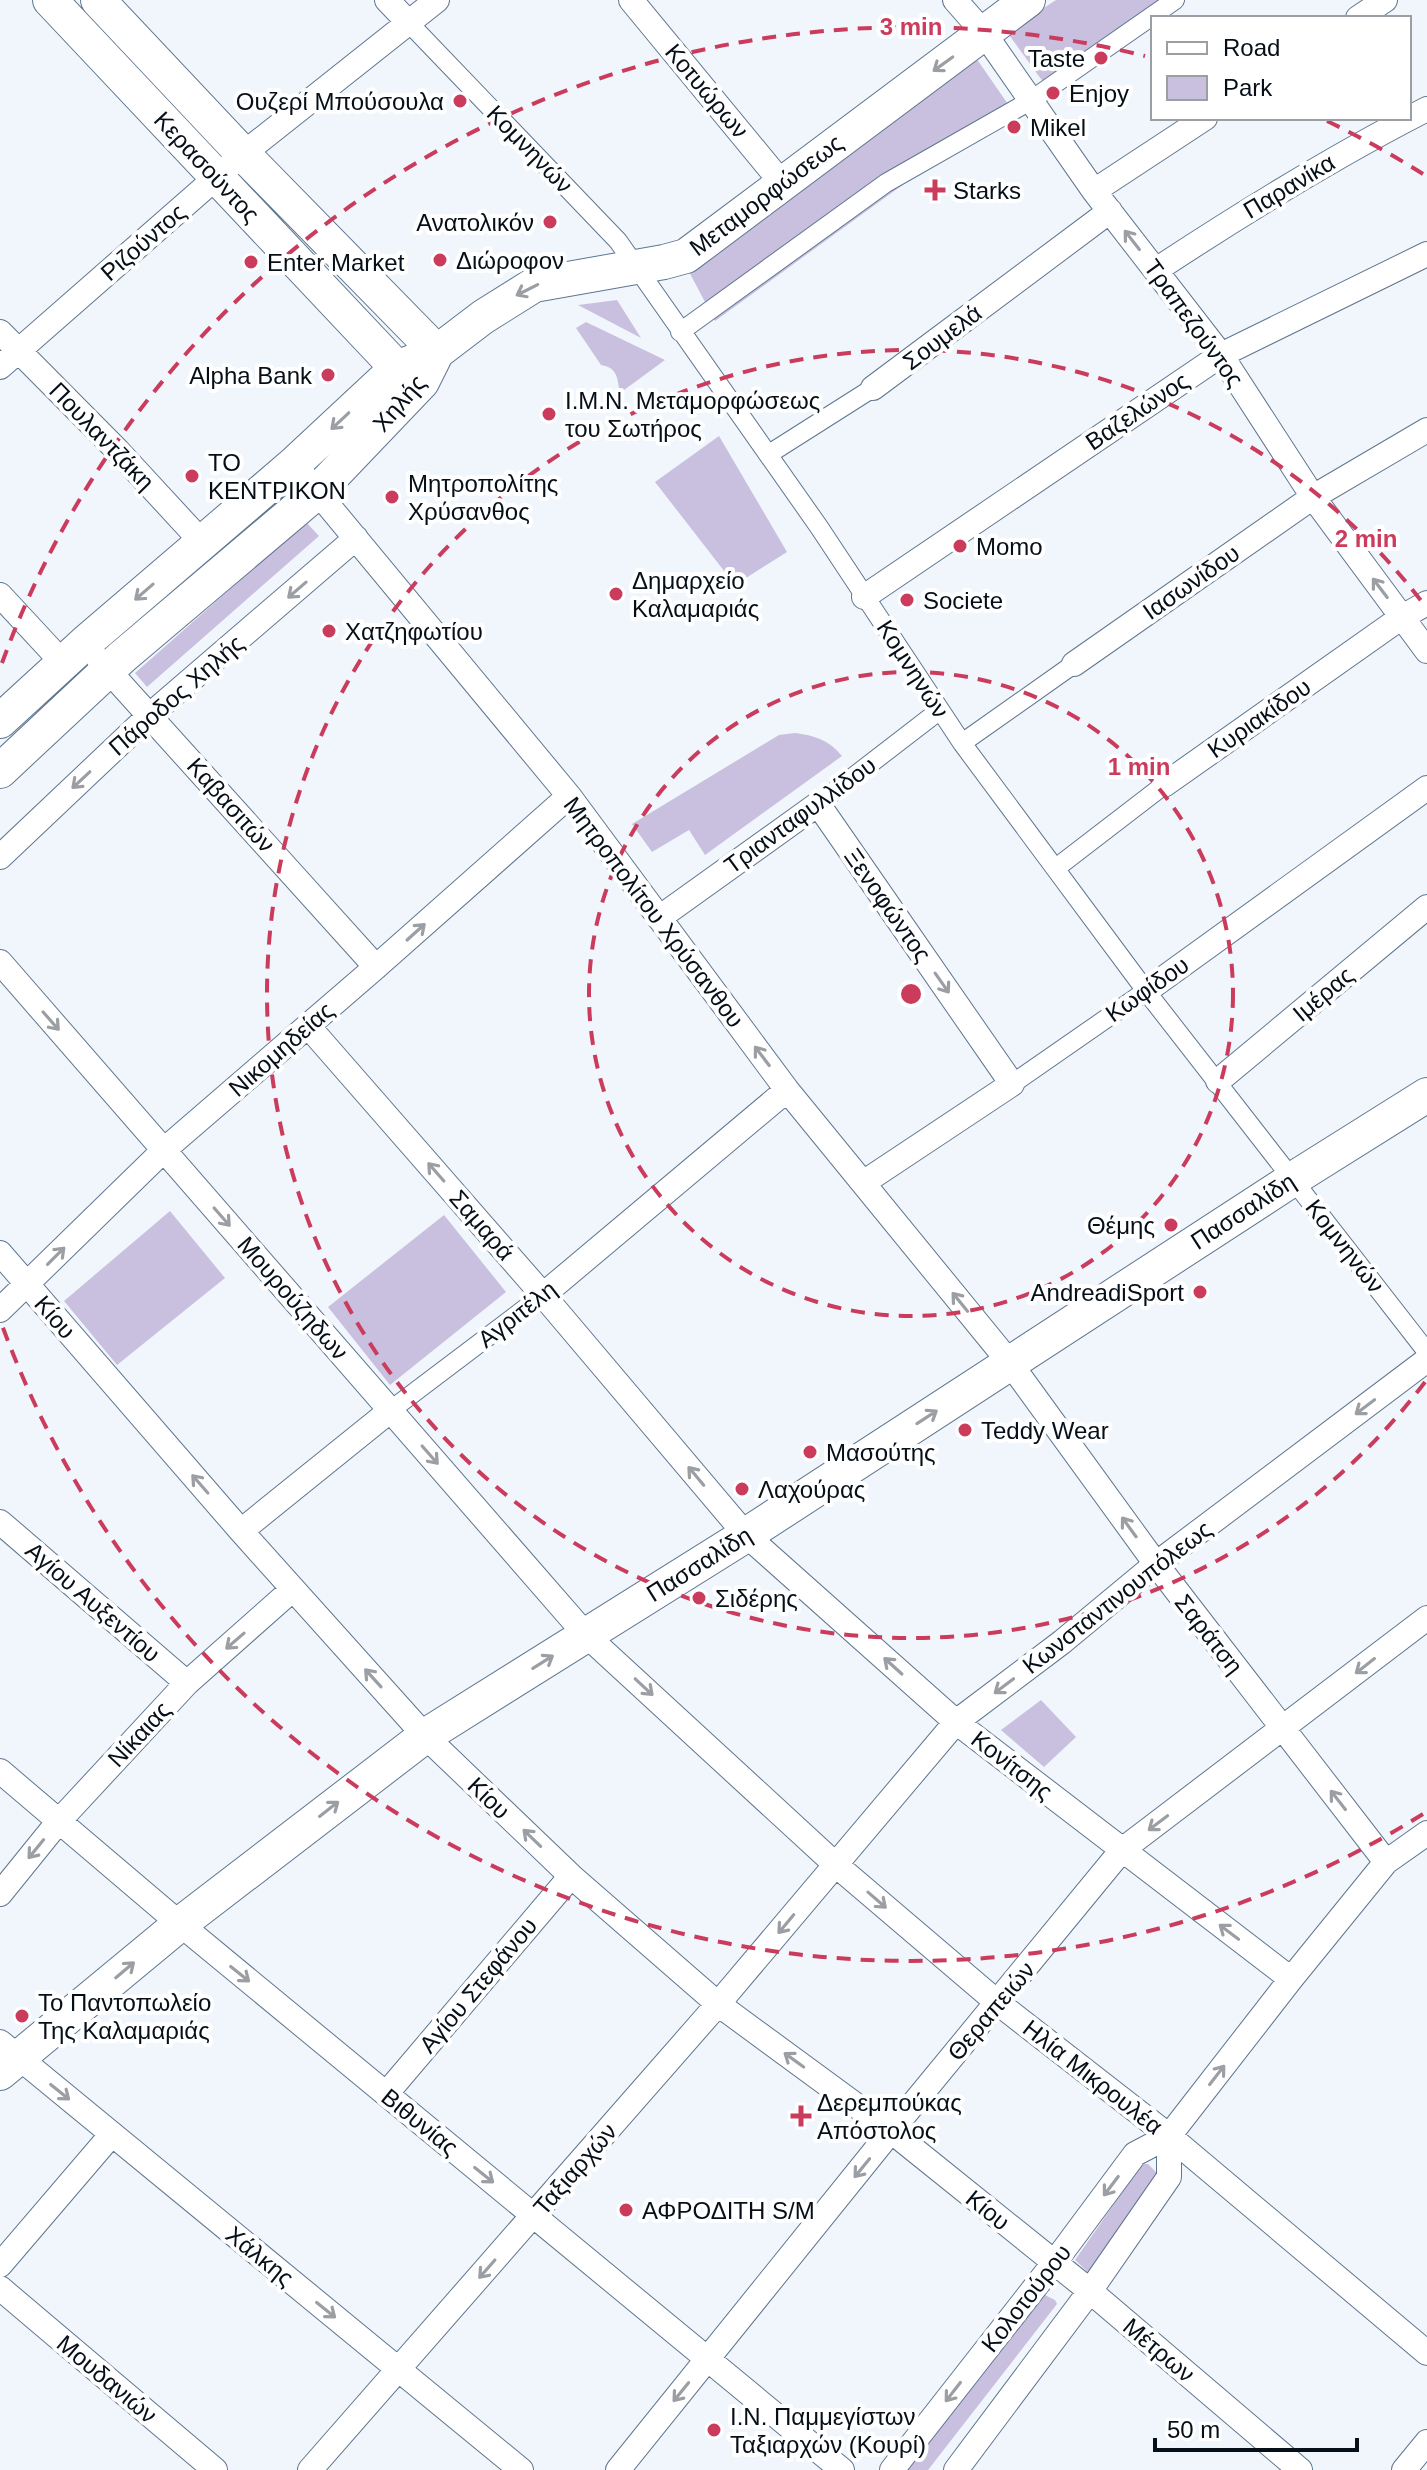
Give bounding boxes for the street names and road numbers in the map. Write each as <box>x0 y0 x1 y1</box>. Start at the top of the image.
street label: Κοτυώρων <box>660 38 754 144</box>
street label: Κομνηνών <box>482 100 578 198</box>
street label: Κερασούντος <box>149 106 265 228</box>
street label: Μεταμορφώσεως <box>684 129 848 261</box>
street label: Παρανίκα <box>1238 148 1340 224</box>
street label: Ριζούντος <box>95 198 191 286</box>
street label: Τραπεζούντος <box>1139 254 1249 392</box>
street label: Σουμελά <box>897 299 987 375</box>
street label: Βαζελώνος <box>1080 367 1194 455</box>
street label: Χηλής <box>367 369 431 437</box>
street label: Πουλαντζάκη <box>44 377 160 495</box>
street label: Ιασωνίδου <box>1138 539 1244 625</box>
street label: Κομνηνών <box>871 615 955 723</box>
street label: Πάροδος Χηλής <box>103 629 249 761</box>
street label: Κυριακίδου <box>1202 673 1316 763</box>
street label: Τριανταφυλλίδου <box>719 751 881 879</box>
street label: Καβασιτών <box>182 752 280 858</box>
street label: Μητροπολίτου Χρύσανθου <box>559 791 749 1033</box>
street label: Ξενοφώντος <box>839 843 937 967</box>
street label: Κωφίδου <box>1100 951 1194 1027</box>
street label: Ιμέρας <box>1287 961 1359 1027</box>
street label: Νικομηδείας <box>223 996 339 1102</box>
street label: Πασσαλίδη <box>1186 1167 1300 1255</box>
street label: Σαμαρά <box>444 1184 520 1266</box>
street label: Κομνηνών <box>1300 1194 1390 1298</box>
street label: Μουρούζηδων <box>232 1231 354 1365</box>
street label: Αγριτέλη <box>472 1275 562 1353</box>
street label: Κίου <box>29 1290 81 1344</box>
street label: Κωνσταντινουπόλεως <box>1017 1515 1217 1679</box>
street label: Πασσαλίδη <box>641 1521 757 1607</box>
street label: Αγίου Αυξεντίου <box>21 1537 165 1667</box>
street label: Σαράτση <box>1170 1589 1248 1679</box>
street label: Νίκαιας <box>102 1696 176 1772</box>
street label: Κονίτσης <box>966 1725 1058 1805</box>
street label: Κίου <box>462 1772 516 1824</box>
street label: Αγίου Στεφάνου <box>414 1912 542 2058</box>
street label: Θεραπειών <box>942 1956 1040 2066</box>
street label: Ηλία Μικρουλέα <box>1018 2014 1168 2140</box>
street label: Βιθυνίας <box>376 2083 464 2161</box>
street label: Ταξιαρχών <box>528 2118 622 2220</box>
street label: Κίου <box>961 2184 1015 2236</box>
street label: Χάλκης <box>221 2221 299 2291</box>
street label: Κολοτούρου <box>976 2239 1076 2357</box>
street label: Μέτρων <box>1118 2312 1200 2388</box>
street label: Μουδανιών <box>52 2330 162 2428</box>

